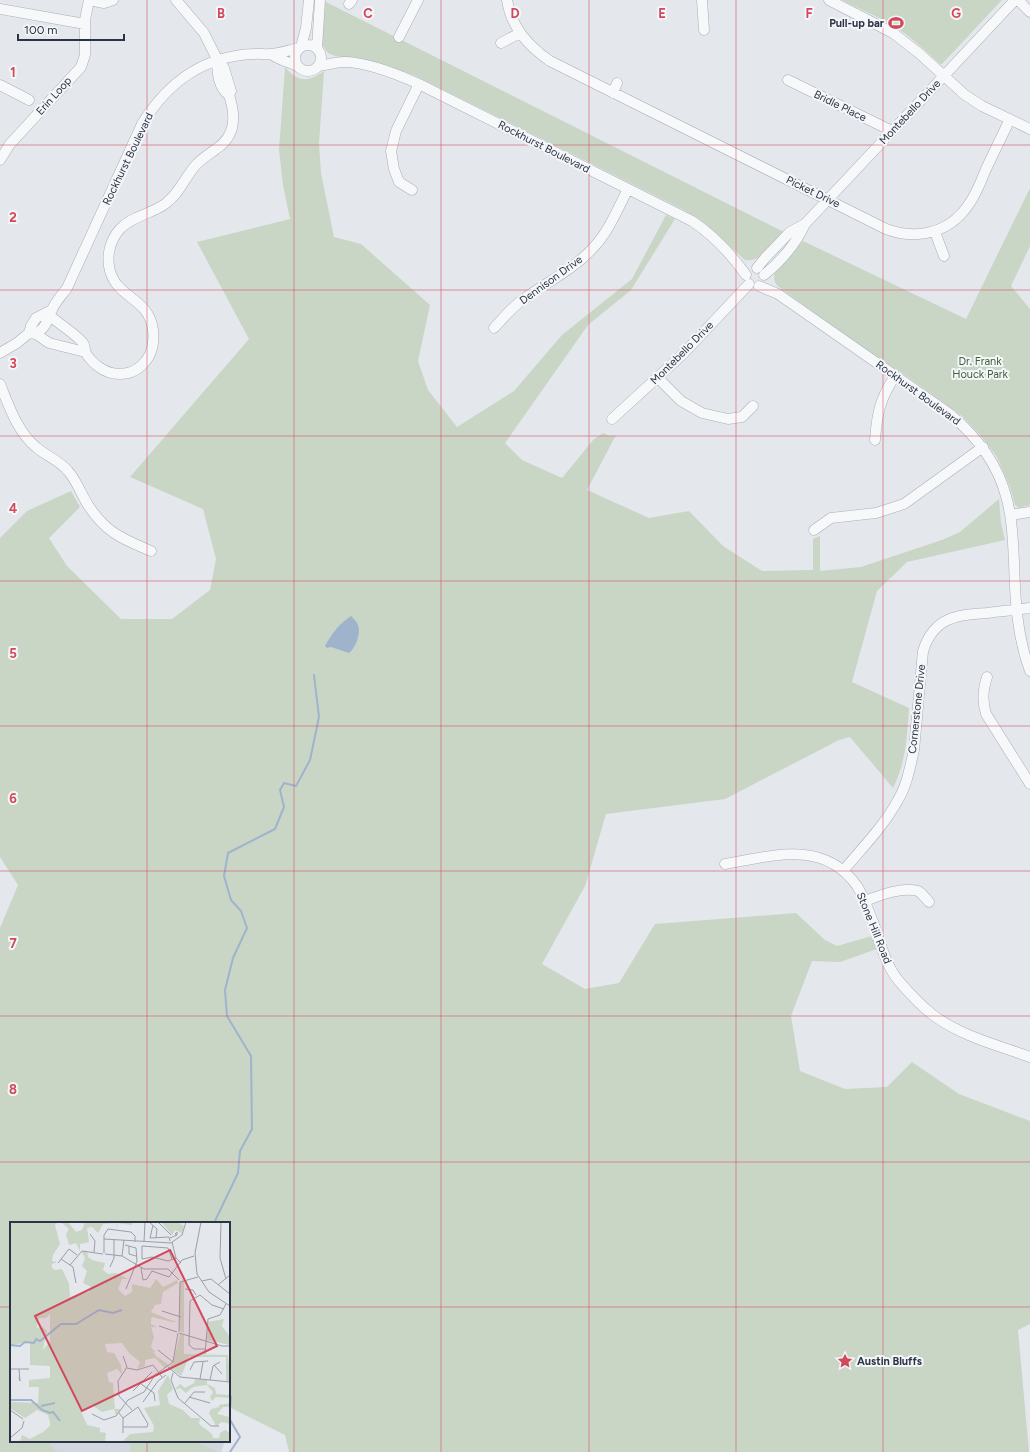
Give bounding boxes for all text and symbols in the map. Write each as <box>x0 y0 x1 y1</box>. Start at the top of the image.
text: B <box>217 6 225 21</box>
text: C <box>363 6 373 21</box>
text: D <box>510 6 520 21</box>
text: E <box>658 6 666 21</box>
text: F <box>805 6 813 21</box>
text: G <box>951 6 961 21</box>
sports icon: Pull-up bar <box>887 14 905 32</box>
scale bar <box>18 16 124 42</box>
place label: Pull-up bar <box>829 17 885 30</box>
text: 100 m <box>24 23 58 37</box>
text: 1 <box>10 65 16 80</box>
street label: Erin Loop <box>34 74 75 118</box>
street label: Montebello Drive <box>877 77 943 147</box>
street label: Bridle Place <box>812 88 868 124</box>
street label: Rockhurst Boulevard <box>100 111 156 207</box>
street label: Rockhurst Boulevard <box>496 118 592 176</box>
street label: Picket Drive <box>784 173 842 211</box>
text: 2 <box>9 210 17 225</box>
street label: Dennison Drive <box>517 253 585 307</box>
street label: Montebello Drive <box>648 319 716 387</box>
park label: Dr. Frank Houck Park <box>952 355 1009 381</box>
text: 3 <box>9 356 17 371</box>
street label: Rockhurst Boulevard <box>873 358 963 428</box>
text: 4 <box>9 501 17 516</box>
text: 5 <box>9 646 17 661</box>
street label: Cornerstone Drive <box>906 664 928 754</box>
text: 6 <box>9 791 17 806</box>
street label: Stone Hill Road <box>854 890 894 966</box>
text: 7 <box>9 936 17 951</box>
text: 8 <box>9 1082 17 1097</box>
inset map <box>10 1222 230 1442</box>
place icon: Austin Bluffs <box>836 1352 854 1370</box>
place label: Austin Bluffs <box>857 1355 922 1368</box>

